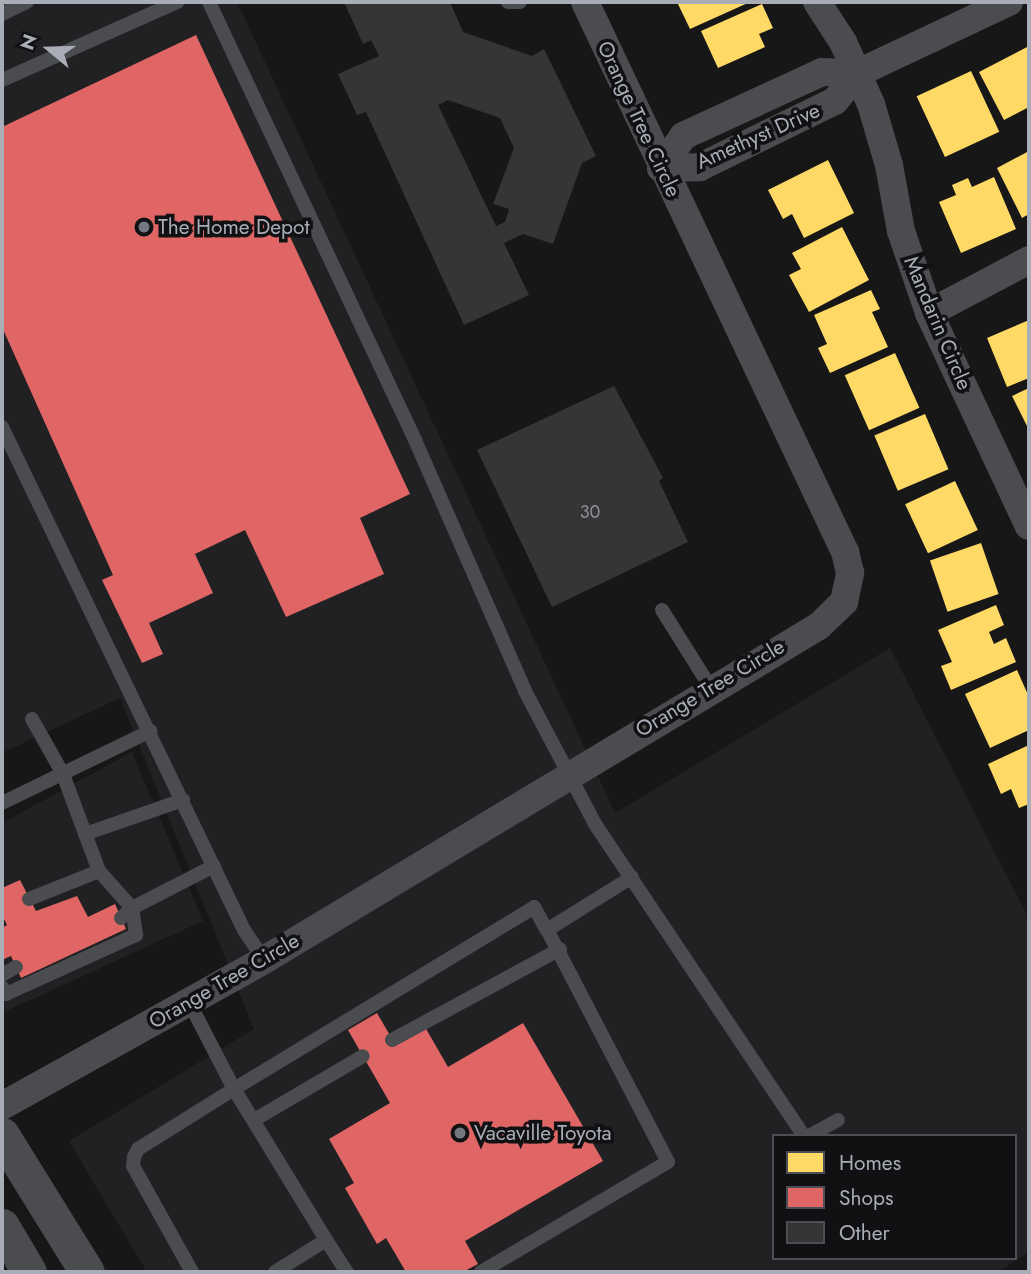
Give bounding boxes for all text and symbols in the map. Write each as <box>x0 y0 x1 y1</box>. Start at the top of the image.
north arrow <box>14 14 84 84</box>
text: N <box>13 30 44 54</box>
street label: Orange Tree Circle <box>592 37 686 201</box>
street label: Amethyst Drive <box>692 97 824 175</box>
place label: The Home Depot <box>158 214 309 240</box>
marker: The Home Depot <box>136 219 152 235</box>
street label: Mandarin Circle <box>899 252 977 394</box>
house number: 30 <box>580 501 600 523</box>
street label: Orange Tree Circle <box>631 634 789 742</box>
street label: Orange Tree Circle <box>144 928 304 1034</box>
place label: Vacaville Toyota <box>474 1120 612 1146</box>
marker: Vacaville Toyota <box>452 1125 468 1141</box>
legend <box>772 1134 1017 1260</box>
text: Homes <box>839 1148 901 1178</box>
text: Shops <box>839 1183 893 1213</box>
text: Other <box>839 1218 890 1248</box>

